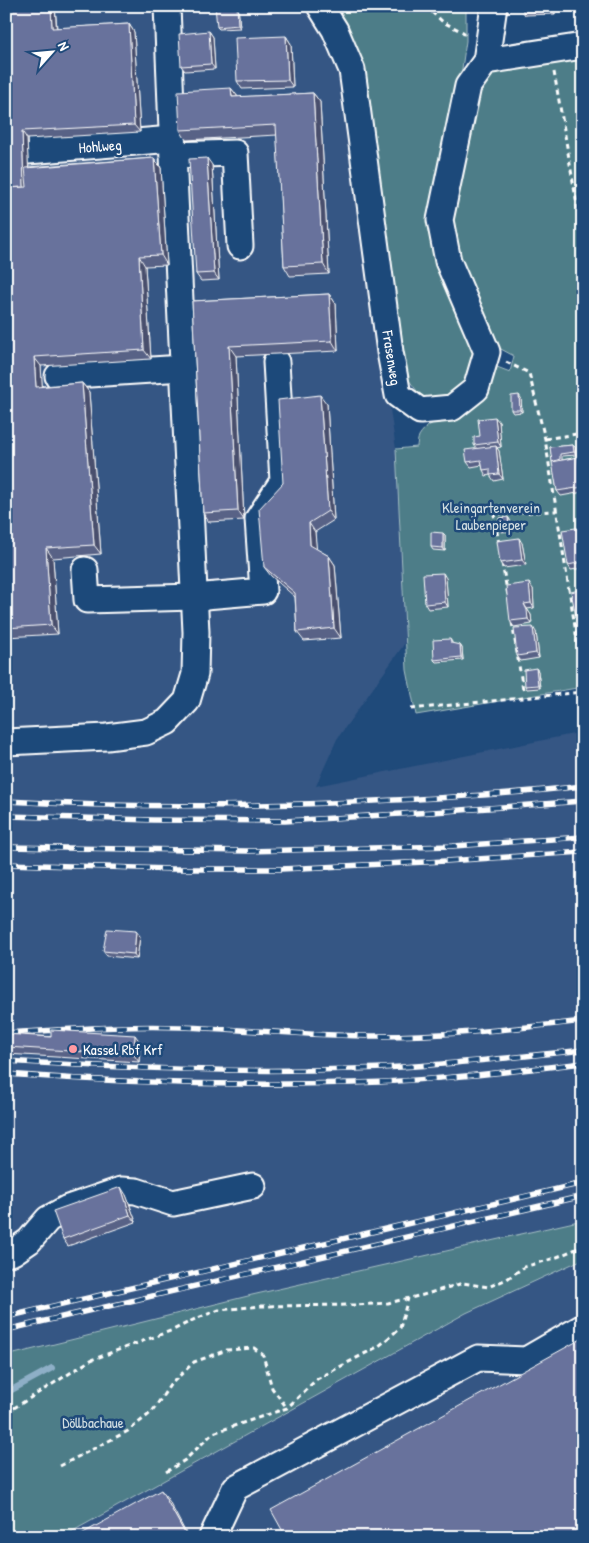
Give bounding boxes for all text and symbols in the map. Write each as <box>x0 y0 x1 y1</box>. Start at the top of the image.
north arrow <box>28 28 78 78</box>
text: N <box>54 38 74 54</box>
street label: Hohlweg <box>78 134 122 158</box>
street label: Frasenweg <box>377 328 407 387</box>
park label: Kleingartenverein Laubenpieper <box>442 497 540 535</box>
place label: Kassel Rbf Krf <box>83 1039 163 1060</box>
marker: Kassel Rbf Krf <box>67 1043 79 1055</box>
park label: Döllbachaue <box>62 1412 124 1433</box>

